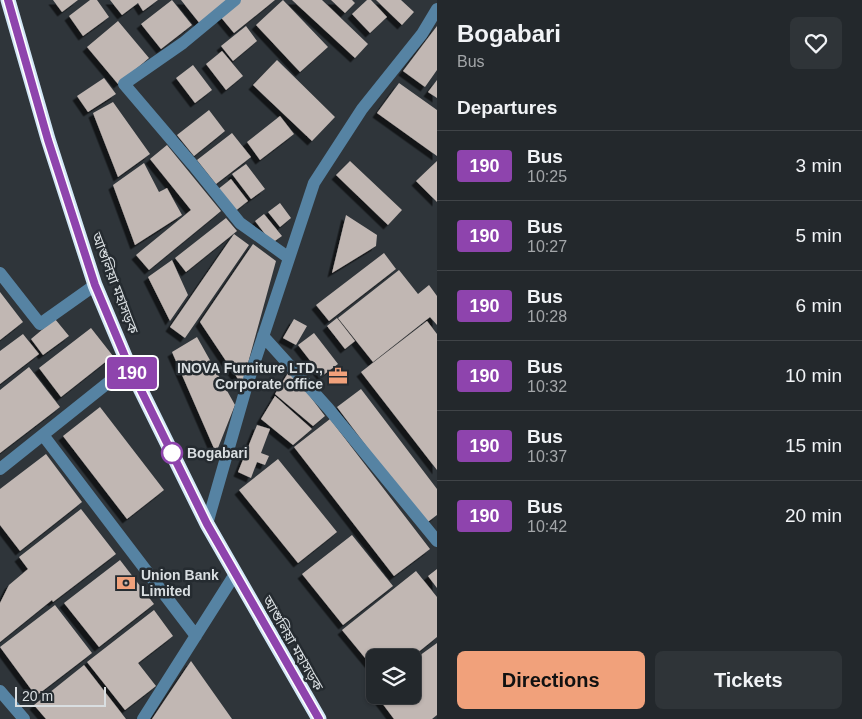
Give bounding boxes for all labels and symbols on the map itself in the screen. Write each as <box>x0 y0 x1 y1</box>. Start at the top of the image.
street label: আশুলিয়া মহাসড়ক <box>88 229 142 336</box>
line badge: 190 <box>103 357 161 389</box>
place label: INOVA Furniture LTD., Corporate office <box>177 360 323 392</box>
office icon: INOVA Furniture LTD., Corporate office <box>327 365 349 387</box>
marker: Bogabari <box>161 442 183 464</box>
place label: Bogabari <box>187 445 248 461</box>
place label: Union Bank Limited <box>141 567 219 599</box>
bank icon: Union Bank Limited <box>115 572 137 594</box>
street label: আশুলিয়া মহাসড়ক <box>259 592 327 694</box>
scale bar <box>15 684 106 707</box>

